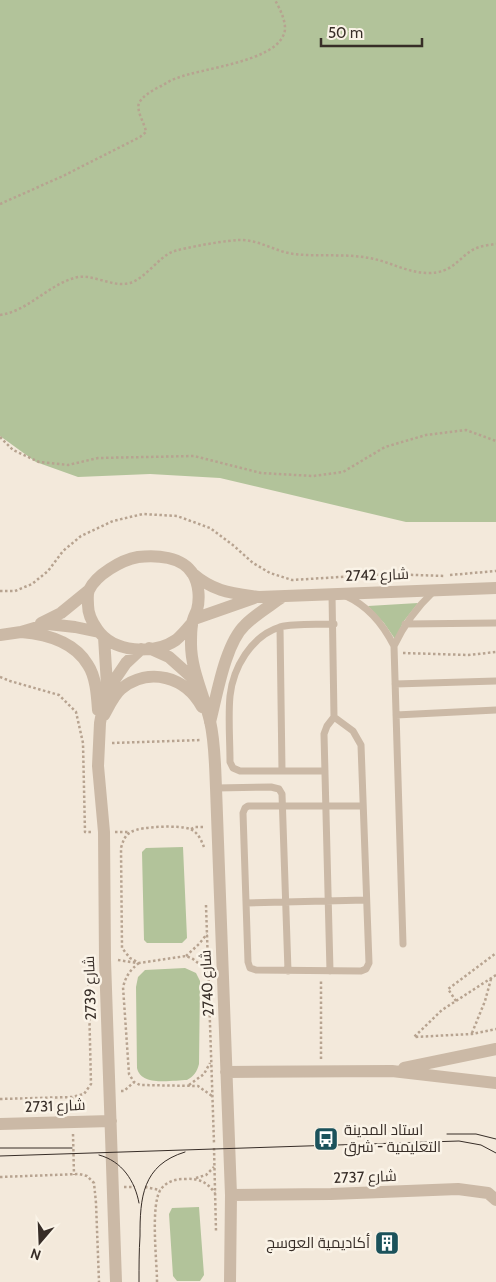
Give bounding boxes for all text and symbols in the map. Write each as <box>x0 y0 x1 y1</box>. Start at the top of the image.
scale bar <box>321 15 422 47</box>
text: 50 m <box>328 24 363 42</box>
street label: شارع 2742 <box>345 565 409 587</box>
street label: شارع 2740 <box>196 949 220 1017</box>
street label: شارع 2739 <box>80 955 102 1021</box>
street label: شارع 2731 <box>24 1096 86 1118</box>
place label: استاد المدينة التعليمية - شرق <box>344 1121 441 1157</box>
bus stop icon: استاد المدينة التعليمية - شرق <box>313 1126 339 1152</box>
street label: شارع 2737 <box>333 1167 397 1189</box>
north arrow <box>15 1217 65 1267</box>
building icon: أكاديمية العوسج <box>374 1230 400 1256</box>
place label: أكاديمية العوسج <box>266 1233 370 1254</box>
text: N <box>28 1244 43 1264</box>

